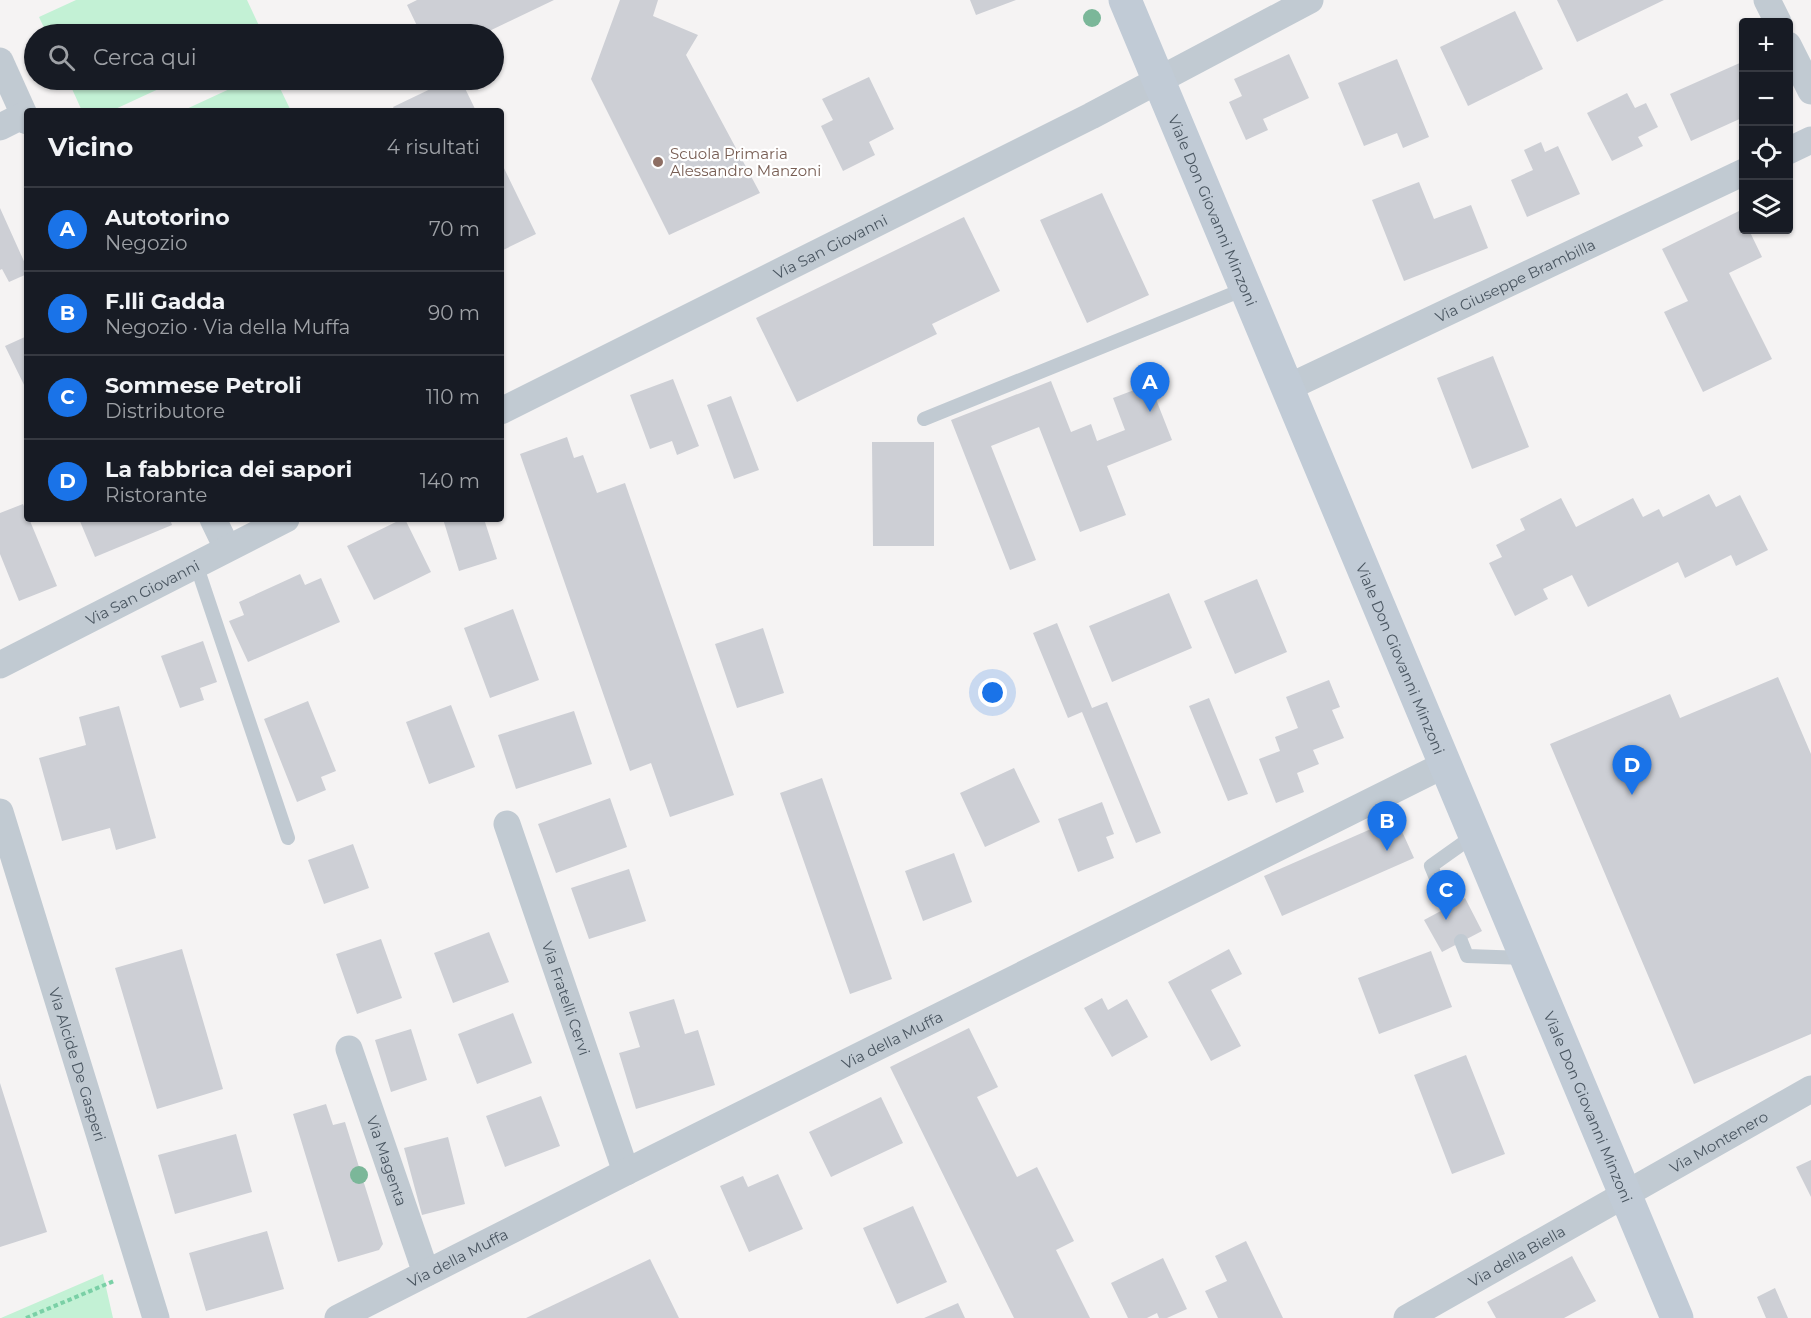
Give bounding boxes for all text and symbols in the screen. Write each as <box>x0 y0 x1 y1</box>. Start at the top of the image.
map controls <box>1739 18 1793 234</box>
button: + <box>1739 18 1793 72</box>
search box <box>24 24 504 90</box>
icon: search <box>45 41 78 74</box>
text: Cerca qui <box>93 44 197 71</box>
button: − <box>1739 72 1793 126</box>
street label: Viale Don Giovanni Minzoni <box>1165 112 1262 309</box>
button: locate <box>1739 126 1793 180</box>
text: Vicino <box>48 131 133 163</box>
text: 4 risultati <box>387 135 480 159</box>
place label: Scuola Primaria Alessandro Manzoni <box>670 144 821 180</box>
marker: Scuola Primaria Alessandro Manzoni <box>651 155 665 169</box>
button: layers <box>1739 180 1793 234</box>
text: Autotorino <box>105 204 230 231</box>
street label: Via San Giovanni <box>770 210 890 283</box>
text: A <box>60 217 75 241</box>
text: 70 m <box>429 217 480 241</box>
text: Negozio <box>105 231 188 255</box>
street label: Via Giuseppe Brambilla <box>1432 234 1598 326</box>
text: F.lli Gadda <box>105 288 225 315</box>
text: B <box>60 301 75 325</box>
text: 90 m <box>428 301 480 325</box>
text: Negozio · Via della Muffa <box>105 315 350 339</box>
pin: A <box>1130 362 1170 412</box>
text: Sommese Petroli <box>105 372 302 399</box>
text: C <box>60 385 75 409</box>
text: 110 m <box>426 385 480 409</box>
text: Distributore <box>105 399 225 423</box>
text: La fabbrica dei sapori <box>105 456 352 483</box>
text: D <box>59 469 76 493</box>
text: 140 m <box>420 469 480 493</box>
text: Ristorante <box>105 483 207 507</box>
street label: Via San Giovanni <box>82 555 203 629</box>
street label: Viale Don Giovanni Minzoni <box>1352 560 1449 757</box>
your location <box>978 678 1007 707</box>
pin: D <box>1612 746 1652 795</box>
pin: B <box>1368 802 1406 851</box>
pin: C <box>1426 870 1466 920</box>
street label: Via Fratelli Cervi <box>538 939 595 1058</box>
street label: Via Alcide De Gasperi <box>45 985 110 1143</box>
street label: Via della Muffa <box>838 1007 946 1073</box>
street label: Viale Don Giovanni Minzoni <box>1540 1008 1637 1205</box>
street label: Via Montenero <box>1666 1106 1771 1177</box>
street label: Via Magenta <box>363 1113 412 1208</box>
street label: Via della Biella <box>1465 1221 1569 1291</box>
street label: Via della Muffa <box>404 1224 511 1291</box>

